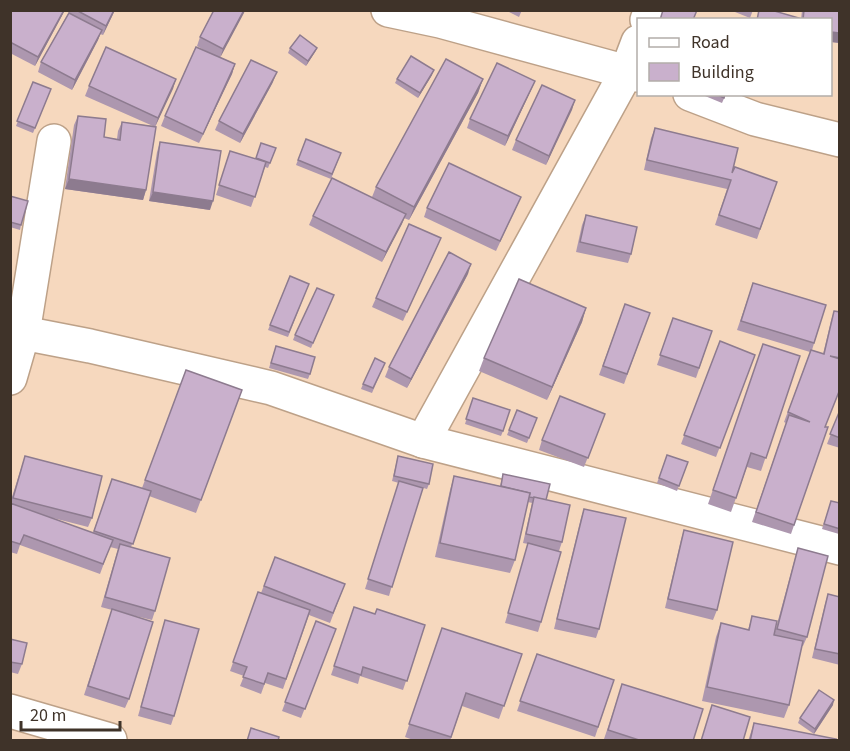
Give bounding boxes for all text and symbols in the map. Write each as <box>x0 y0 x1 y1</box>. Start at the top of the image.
legend <box>637 18 832 96</box>
text: Road <box>691 30 730 55</box>
text: Building <box>691 60 754 85</box>
scale bar <box>21 694 120 732</box>
text: 20 m <box>30 703 66 728</box>

